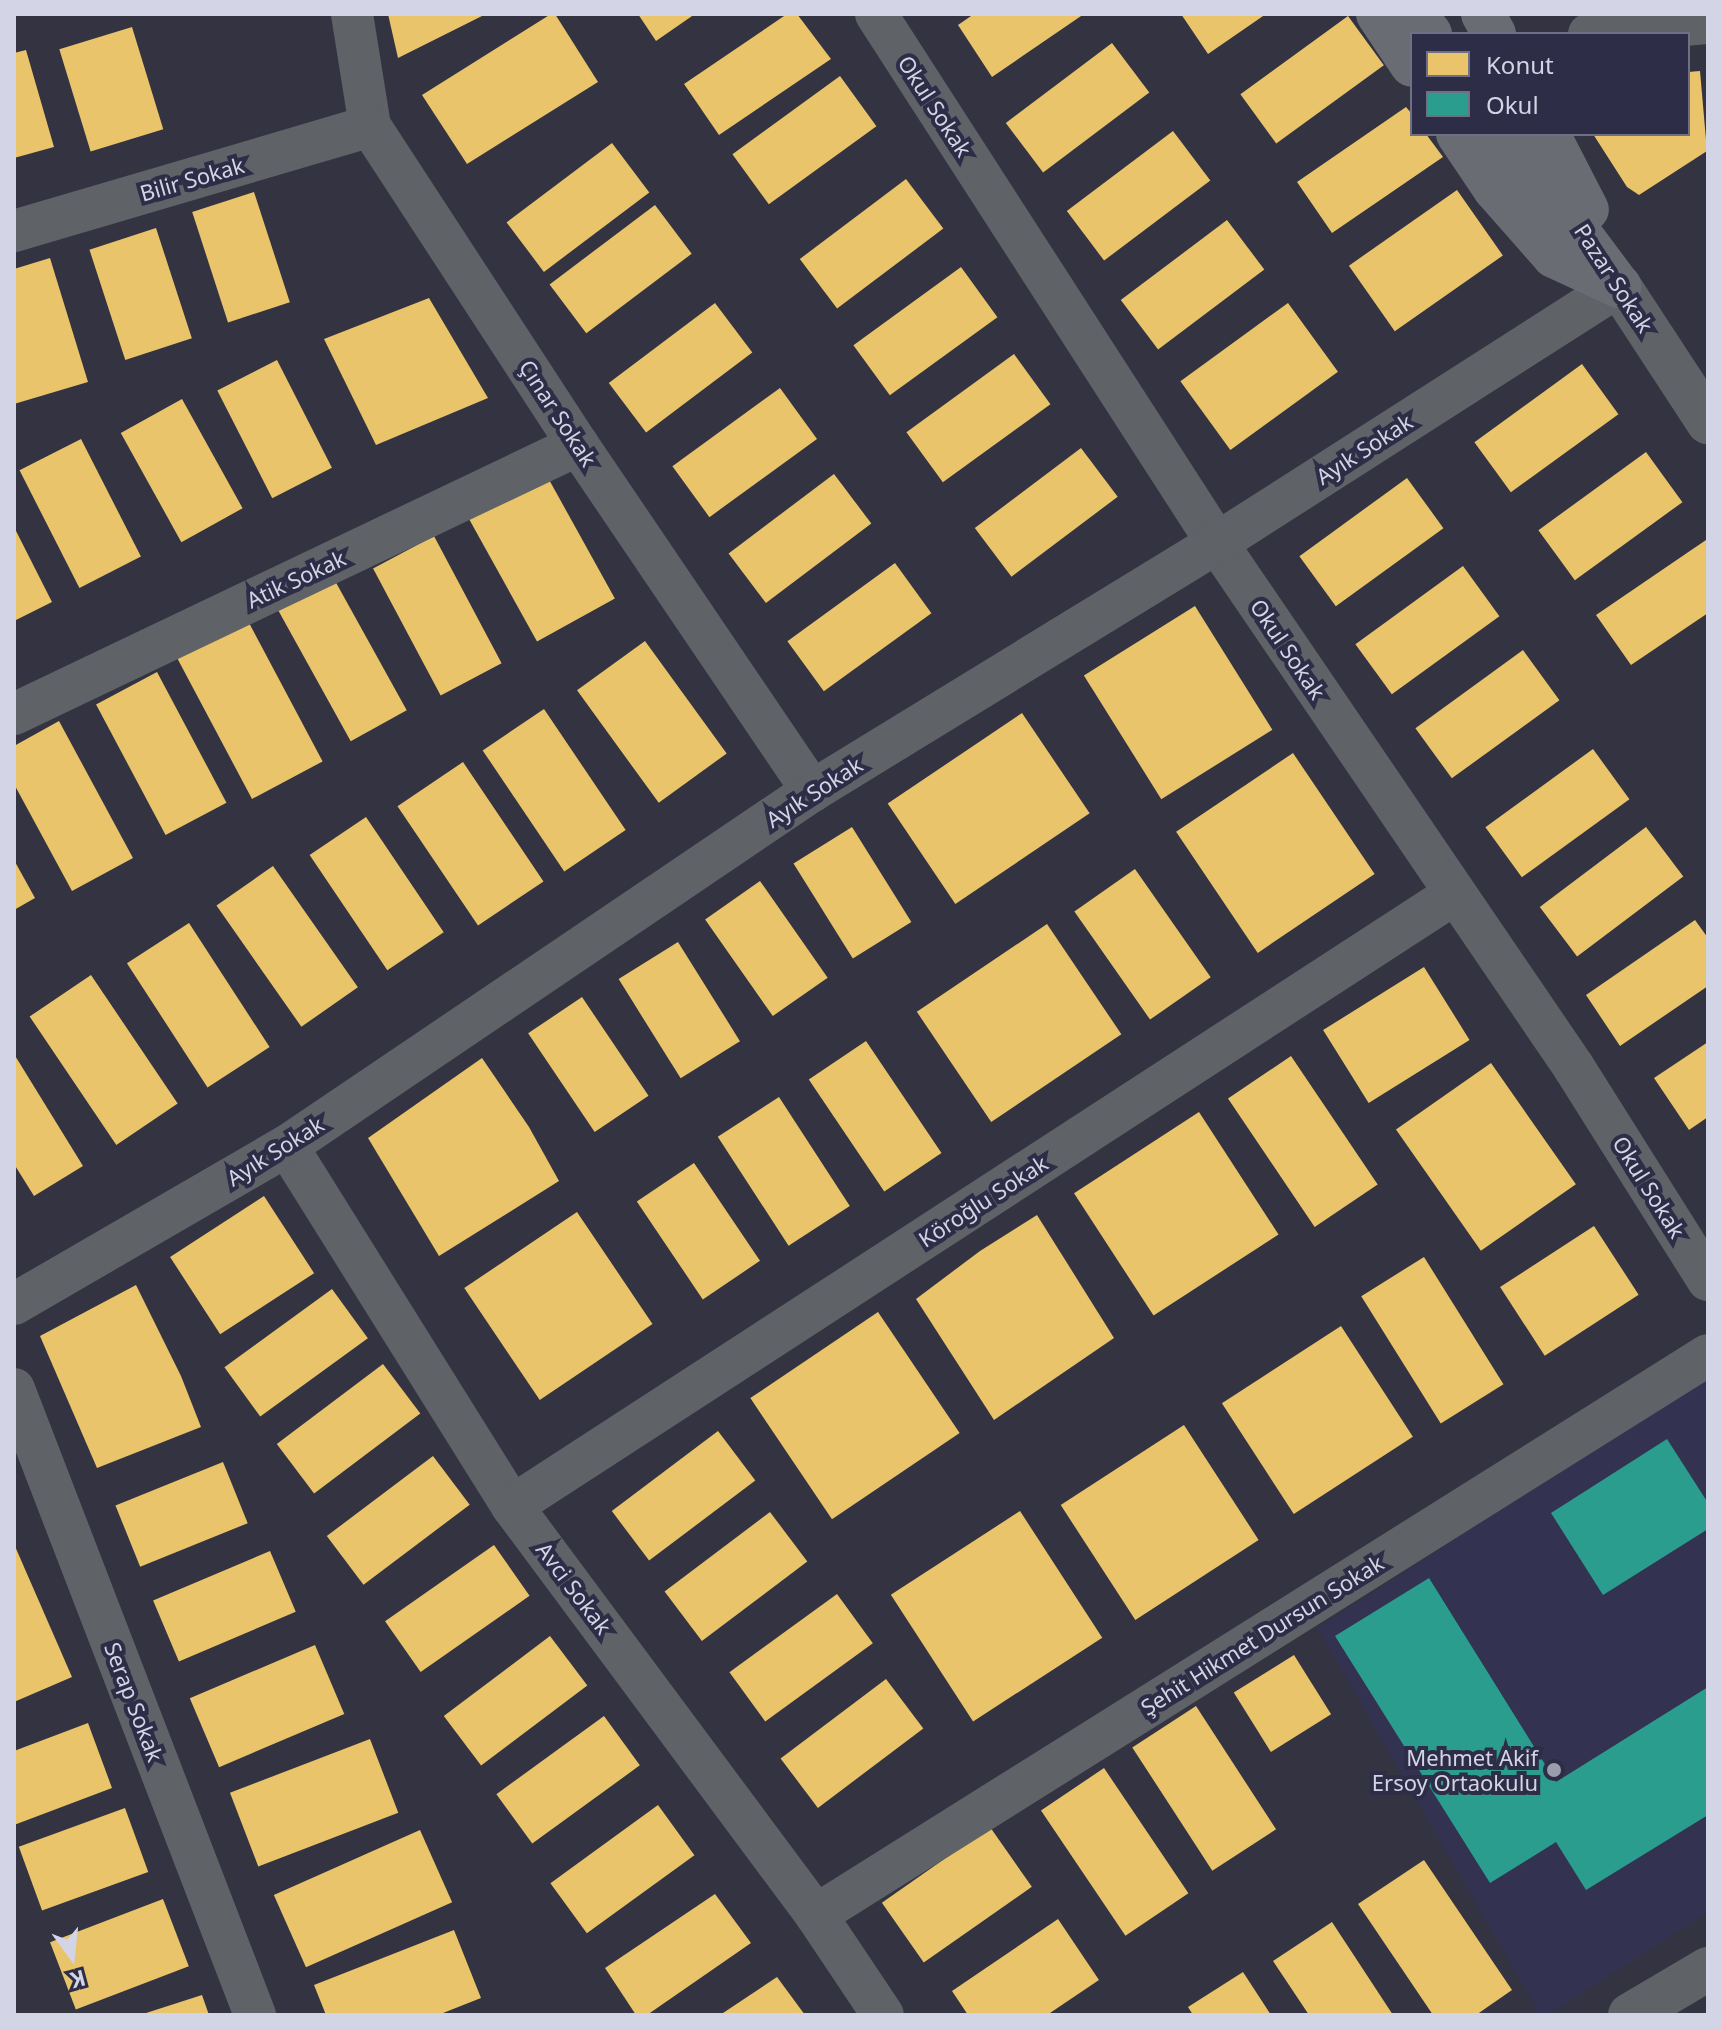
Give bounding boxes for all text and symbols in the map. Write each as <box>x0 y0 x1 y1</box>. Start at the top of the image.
legend <box>1410 32 1690 136</box>
text: Konut <box>1486 48 1554 81</box>
street label: Okul Sokak <box>893 51 977 161</box>
text: Okul <box>1486 88 1539 121</box>
street label: Bilir Sokak <box>137 152 247 206</box>
street label: Pazar Sokak <box>1569 219 1659 337</box>
street label: Çınar Sokak <box>514 355 602 471</box>
street label: Ayık Sokak <box>1311 408 1417 490</box>
street label: Atik Sokak <box>242 545 350 613</box>
street label: Okul Sokak <box>1245 594 1331 704</box>
street label: Ayık Sokak <box>761 751 867 833</box>
street label: Ayık Sokak <box>222 1111 328 1191</box>
street label: Okul Sokak <box>1607 1131 1691 1243</box>
street label: Köroğlu Sokak <box>913 1149 1053 1253</box>
street label: Avci Sokak <box>531 1537 617 1639</box>
street label: Şehit Hikmet Dursun Sokak <box>1136 1549 1388 1721</box>
street label: Serap Sokak <box>99 1638 169 1766</box>
place label: Mehmet Akif Ersoy Ortaokulu <box>1372 1744 1538 1796</box>
marker: Mehmet Akif Ersoy Ortaokulu <box>1545 1761 1563 1779</box>
north arrow <box>32 1917 112 1997</box>
text: K <box>67 1964 89 1997</box>

